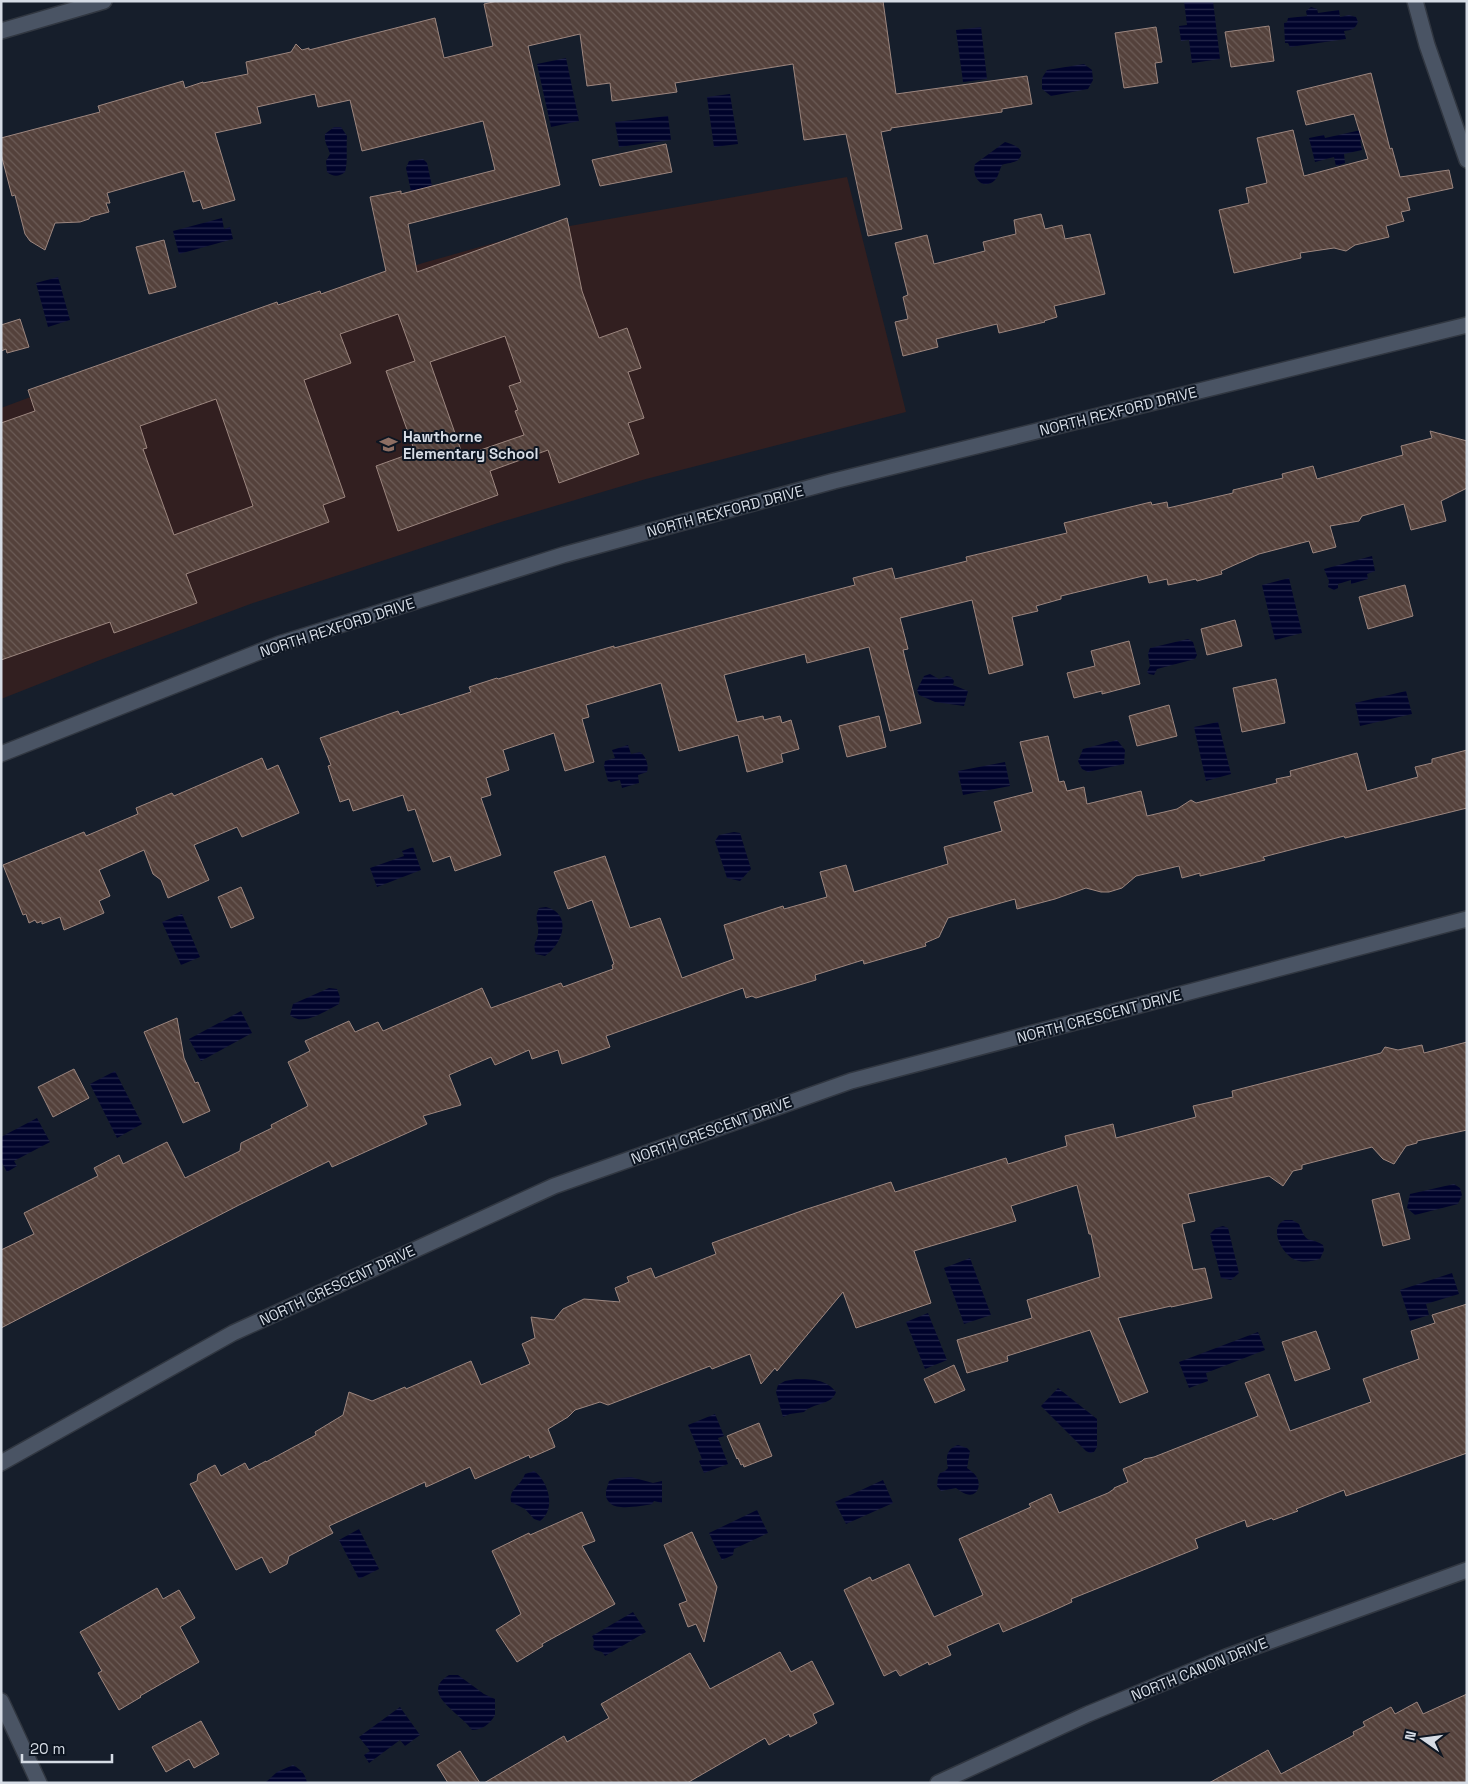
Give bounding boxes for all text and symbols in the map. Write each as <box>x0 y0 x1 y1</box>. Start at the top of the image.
street label: NORTH REXFORD DRIVE <box>1037 382 1199 440</box>
place label: Hawthorne Elementary School <box>403 427 538 463</box>
school or university icon: Hawthorne Elementary School <box>379 435 399 455</box>
street label: NORTH REXFORD DRIVE <box>645 481 805 541</box>
street label: NORTH REXFORD DRIVE <box>257 593 417 661</box>
street label: NORTH CRESCENT DRIVE <box>1015 985 1183 1047</box>
street label: NORTH CRESCENT DRIVE <box>628 1092 794 1168</box>
street label: NORTH CRESCENT DRIVE <box>256 1241 418 1329</box>
street label: NORTH CANON DRIVE <box>1128 1633 1270 1705</box>
north arrow <box>1398 1714 1448 1764</box>
text: N <box>1401 1729 1420 1743</box>
scale bar <box>22 1732 112 1764</box>
text: 20 m <box>30 1739 65 1758</box>

